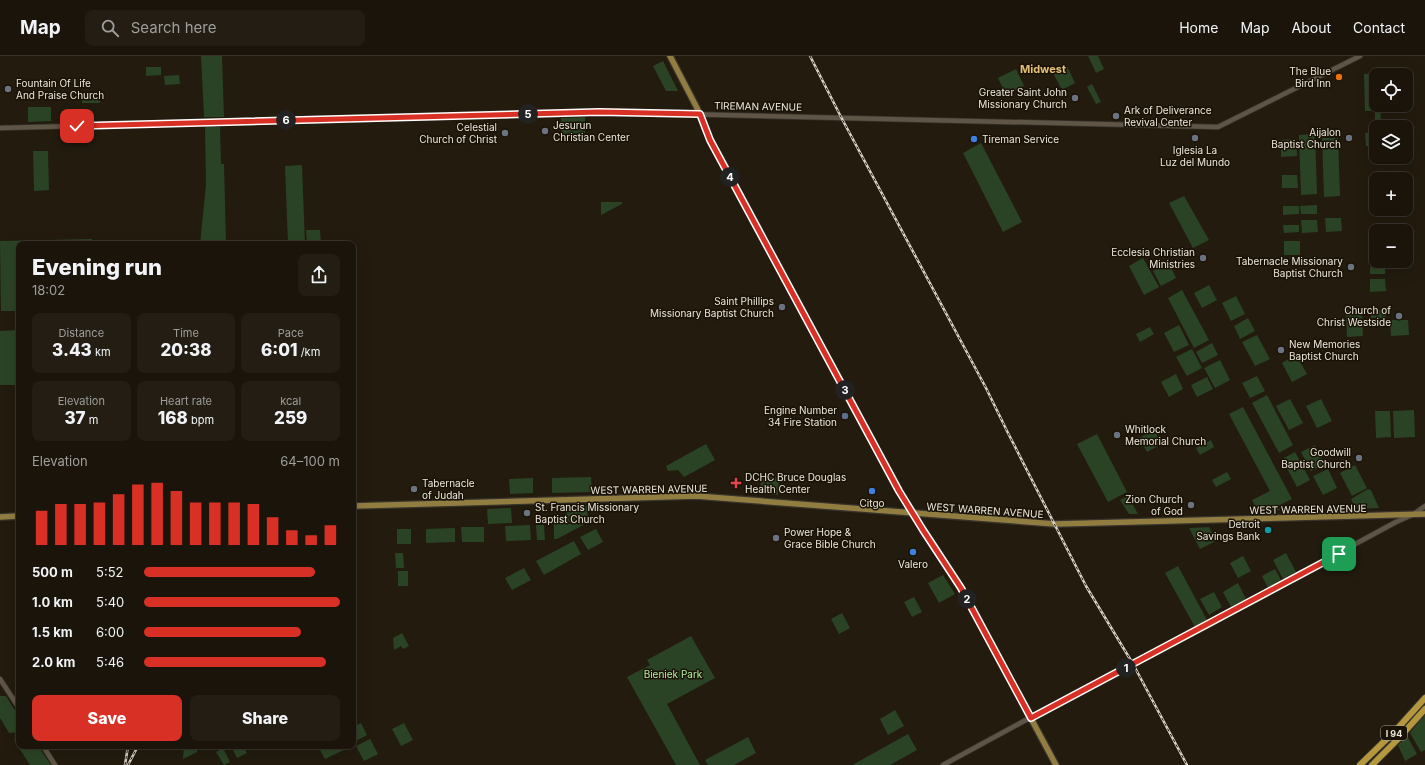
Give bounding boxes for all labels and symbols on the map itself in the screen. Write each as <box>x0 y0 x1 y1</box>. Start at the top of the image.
district label: Midwest <box>1020 62 1066 76</box>
place label: The Blue Bird Inn <box>1289 65 1331 89</box>
marker: The Blue Bird Inn <box>1334 72 1344 82</box>
place label: Fountain Of Life And Praise Church <box>16 77 104 101</box>
marker: Fountain Of Life And Praise Church <box>3 84 13 94</box>
place label: Greater Saint John Missionary Church <box>978 86 1067 110</box>
marker: Greater Saint John Missionary Church <box>1070 93 1080 103</box>
street label: TIREMAN AVENUE <box>714 99 802 113</box>
pin: 5 <box>518 104 538 124</box>
place label: Ark of Deliverance Revival Center <box>1124 104 1212 128</box>
pin <box>60 109 94 143</box>
pin: 6 <box>276 110 296 130</box>
marker: Ark of Deliverance Revival Center <box>1111 111 1121 121</box>
place label: Jesurun Christian Center <box>553 119 630 143</box>
place label: Celestial Church of Christ <box>419 121 498 145</box>
marker: Jesurun Christian Center <box>540 126 550 136</box>
place label: Aijalon Baptist Church <box>1271 126 1341 150</box>
marker: Celestial Church of Christ <box>500 128 510 138</box>
place label: Tireman Service <box>982 133 1059 145</box>
marker: Iglesia La Luz del Mundo <box>1190 133 1200 143</box>
marker: Aijalon Baptist Church <box>1344 133 1354 143</box>
marker: Tireman Service <box>969 134 979 144</box>
place label: Iglesia La Luz del Mundo <box>1160 144 1230 168</box>
pin: 4 <box>720 167 740 187</box>
place label: Ecclesia Christian Ministries <box>1111 246 1195 270</box>
marker: Ecclesia Christian Ministries <box>1198 253 1208 263</box>
place label: Tabernacle Missionary Baptist Church <box>1236 255 1343 279</box>
marker: Tabernacle Missionary Baptist Church <box>1346 262 1356 272</box>
place label: Saint Phillips Missionary Baptist Church <box>650 295 774 319</box>
marker: Saint Phillips Missionary Baptist Church <box>777 302 787 312</box>
place label: Church of Christ Westside <box>1317 304 1391 328</box>
marker: Church of Christ Westside <box>1394 311 1404 321</box>
place label: New Memories Baptist Church <box>1289 338 1360 362</box>
marker: New Memories Baptist Church <box>1276 345 1286 355</box>
pin: 3 <box>835 380 855 400</box>
place label: Engine Number 34 Fire Station <box>764 404 837 428</box>
marker: Engine Number 34 Fire Station <box>840 411 850 421</box>
place label: Whitlock Memorial Church <box>1125 423 1206 447</box>
marker: Whitlock Memorial Church <box>1112 430 1122 440</box>
place label: Goodwill Baptist Church <box>1281 446 1351 470</box>
marker: Goodwill Baptist Church <box>1354 453 1364 463</box>
place label: DCHC Bruce Douglas Health Center <box>745 471 846 495</box>
place label: Tabernacle of Judah <box>422 477 475 501</box>
marker: DCHC Bruce Douglas Health Center <box>730 477 742 489</box>
street label: WEST WARREN AVENUE <box>590 482 708 496</box>
marker: Tabernacle of Judah <box>409 484 419 494</box>
marker: Citgo <box>867 486 877 496</box>
place label: Zion Church of God <box>1125 493 1183 517</box>
place label: Citgo <box>859 497 885 509</box>
street label: WEST WARREN AVENUE <box>926 500 1044 520</box>
marker: Zion Church of God <box>1186 500 1196 510</box>
place label: St. Francis Missionary Baptist Church <box>535 501 639 525</box>
street label: WEST WARREN AVENUE <box>1249 502 1367 516</box>
marker: St. Francis Missionary Baptist Church <box>522 508 532 518</box>
place label: Detroit Savings Bank <box>1196 518 1261 542</box>
marker: Detroit Savings Bank <box>1263 525 1273 535</box>
place label: Power Hope & Grace Bible Church <box>784 526 876 550</box>
marker: Power Hope & Grace Bible Church <box>771 533 781 543</box>
pin <box>1322 537 1356 571</box>
marker: Valero <box>908 547 918 557</box>
place label: Valero <box>898 558 928 570</box>
pin: 2 <box>957 589 977 609</box>
pin: 1 <box>1116 658 1136 678</box>
park label: Bieniek Park <box>644 668 703 680</box>
road number: I 94 <box>1381 726 1407 740</box>

